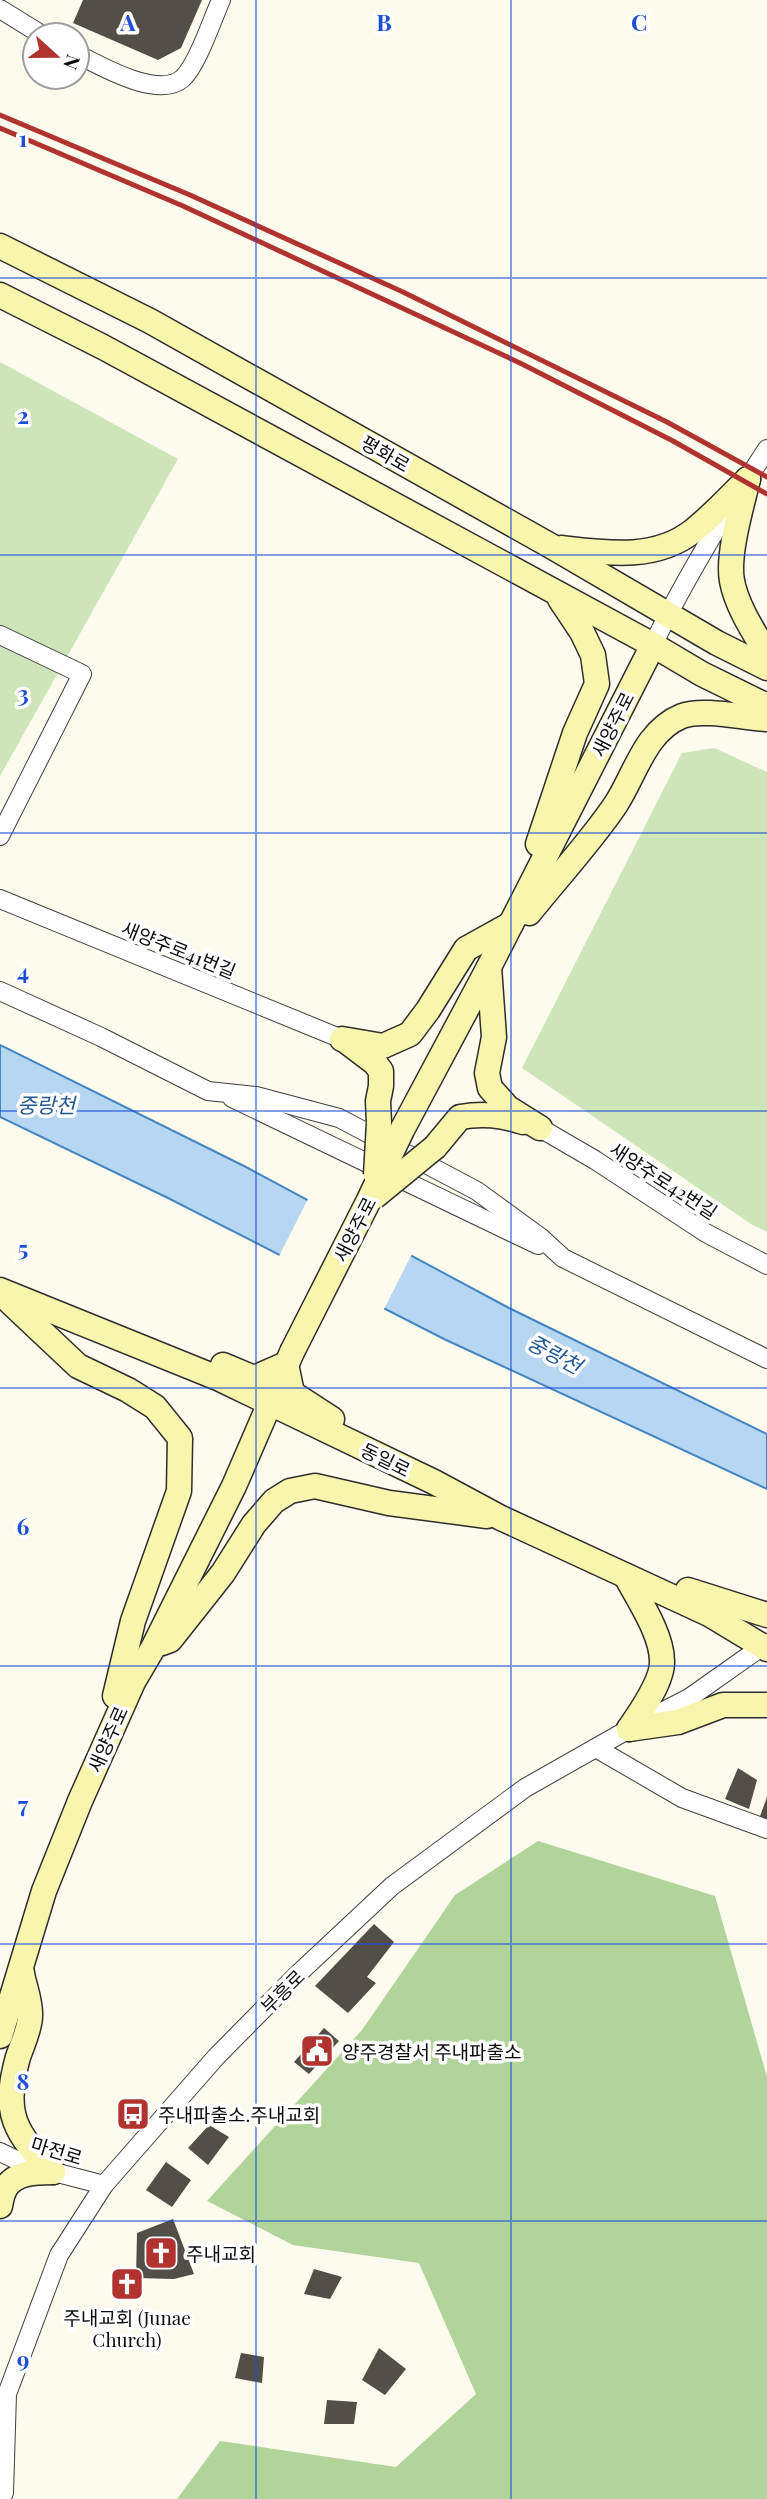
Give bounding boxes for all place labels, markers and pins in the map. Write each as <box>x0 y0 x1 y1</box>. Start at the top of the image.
public building icon: 양주경찰서 주내파출소 <box>298 2032 336 2070</box>
place label: 양주경찰서 주내파출소 <box>342 2038 522 2064</box>
bus stop icon: 주내파출소.주내교회 <box>114 2095 152 2133</box>
place label: 주내파출소.주내교회 <box>158 2101 320 2127</box>
church icon: 주내교회 <box>142 2234 180 2272</box>
place label: 주내교회 <box>186 2240 256 2266</box>
church icon: 주내교회 (Junae Church) <box>108 2265 146 2303</box>
place label: 주내교회 (Junae Church) <box>63 2304 191 2352</box>

